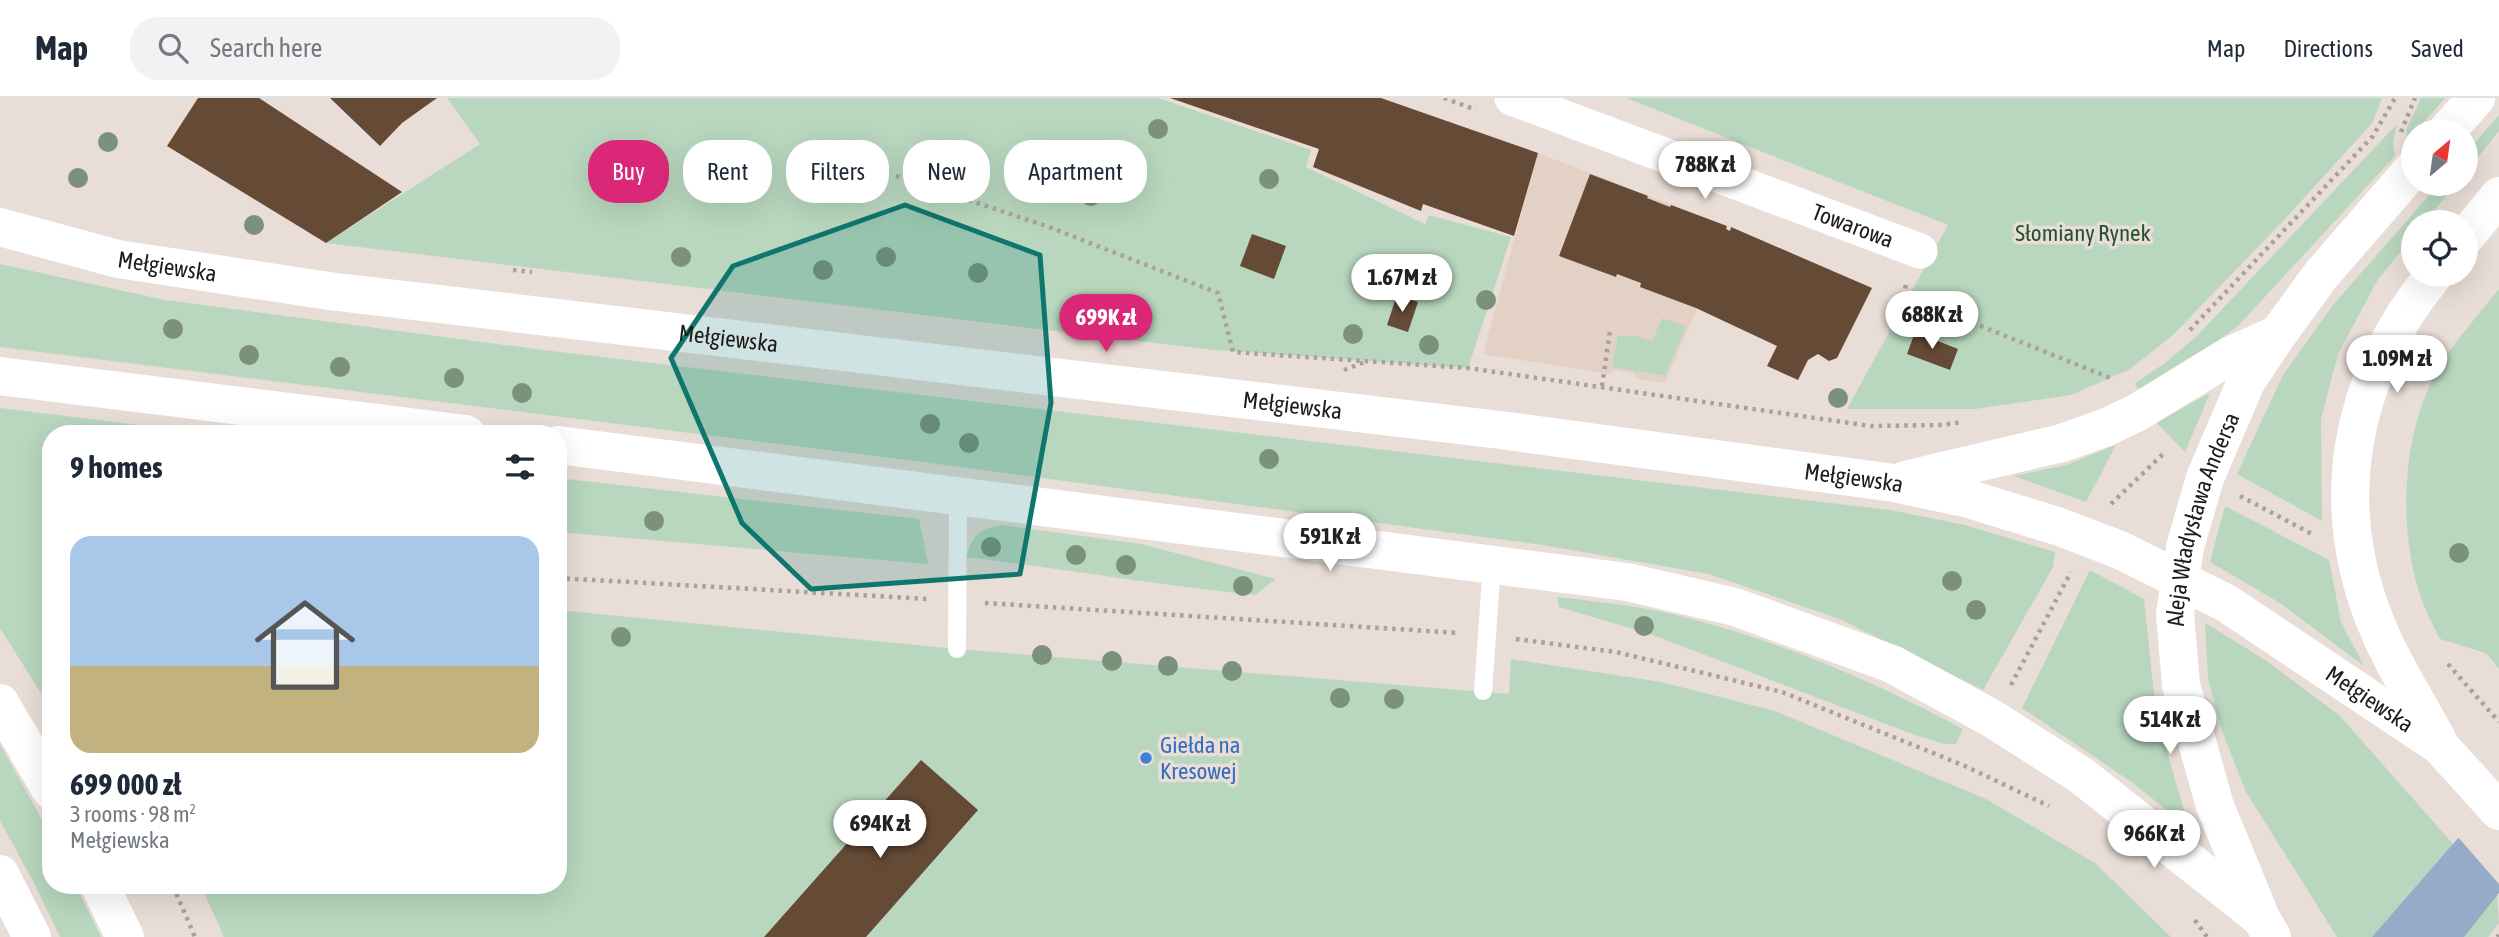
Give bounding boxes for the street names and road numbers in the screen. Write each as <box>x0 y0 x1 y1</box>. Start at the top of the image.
street label: Towarowa <box>1808 199 1897 253</box>
street label: Mełgiewska <box>116 246 218 287</box>
street label: Mełgiewska <box>677 320 780 357</box>
street label: Mełgiewska <box>1242 387 1344 424</box>
street label: Aleja Władysława Andersa <box>2162 409 2244 628</box>
street label: Mełgiewska <box>1803 458 1906 498</box>
street label: Mełgiewska <box>2321 661 2418 738</box>

